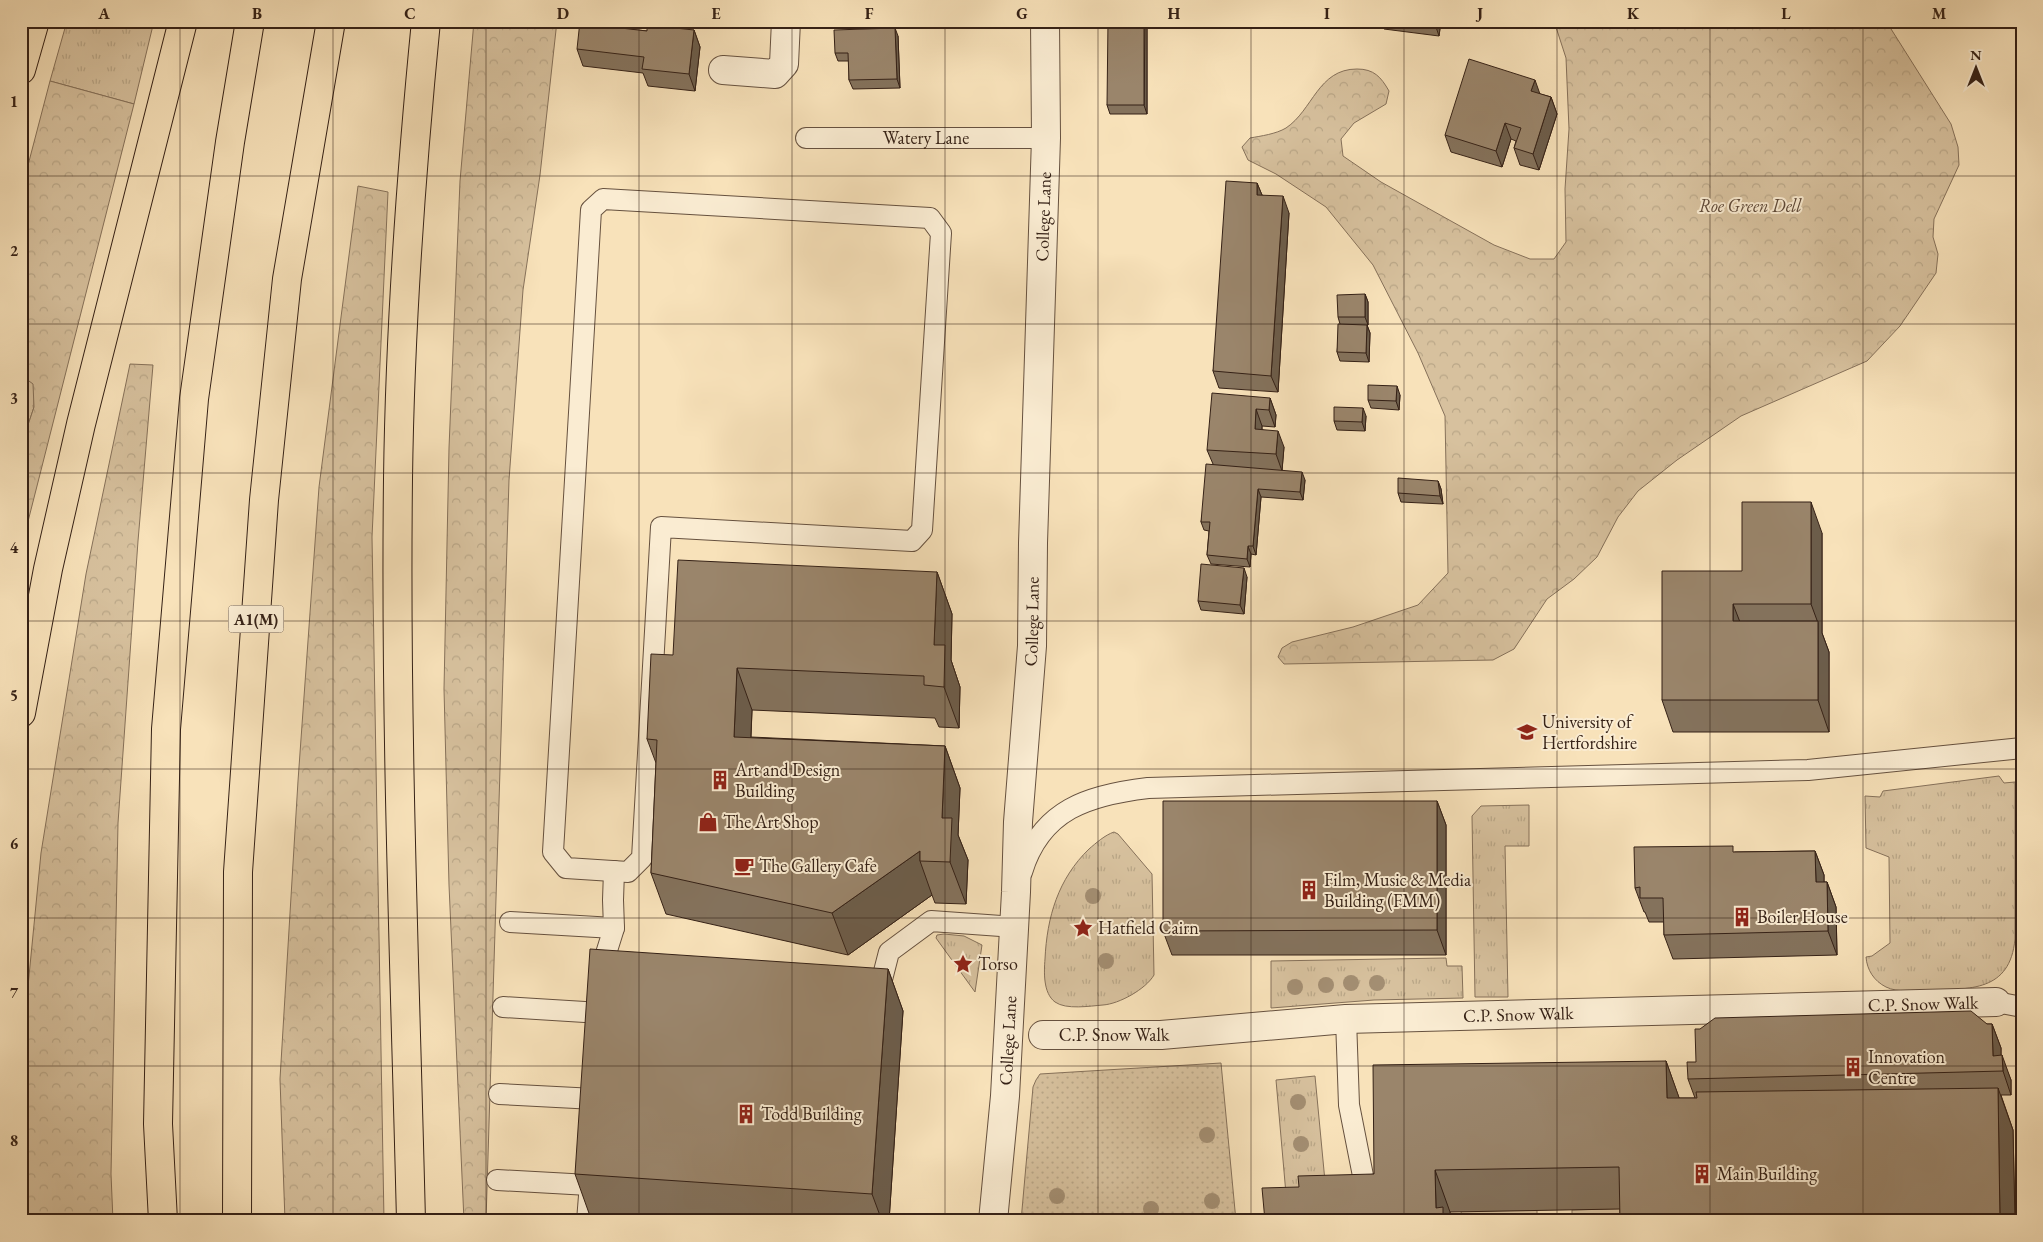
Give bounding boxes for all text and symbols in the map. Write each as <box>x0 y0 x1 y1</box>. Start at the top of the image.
text: A <box>97 3 110 24</box>
text: B <box>252 3 262 24</box>
text: C <box>404 3 416 24</box>
text: D <box>557 3 569 24</box>
text: E <box>711 3 721 24</box>
text: F <box>865 3 874 24</box>
text: G <box>1016 3 1028 24</box>
text: H <box>1168 3 1181 24</box>
text: I <box>1324 3 1330 24</box>
text: J <box>1475 3 1483 24</box>
text: K <box>1627 3 1640 24</box>
text: L <box>1781 3 1791 24</box>
text: M <box>1932 3 1947 24</box>
north arrow <box>1950 42 2000 92</box>
text: N <box>1970 46 1982 64</box>
text: 1 <box>10 91 18 112</box>
street label: Watery Lane <box>883 126 969 149</box>
street label: College Lane <box>1030 171 1056 262</box>
park label: Roe Green Dell <box>1699 194 1802 217</box>
text: 2 <box>10 240 19 261</box>
text: 3 <box>10 388 18 409</box>
text: 4 <box>10 537 19 558</box>
street label: College Lane <box>1018 576 1044 667</box>
road number: A1(M) <box>228 606 284 632</box>
text: 5 <box>10 685 18 706</box>
place label: University of Hertfordshire <box>1542 710 1637 754</box>
school or university icon: University of Hertfordshire <box>1516 721 1538 743</box>
place label: Art and Design Building <box>734 758 841 802</box>
building icon: Art and Design Building <box>709 769 731 791</box>
place label: The Art Shop <box>723 810 819 833</box>
shop icon: The Art Shop <box>697 811 719 833</box>
text: 6 <box>10 833 19 854</box>
place label: The Gallery Cafe <box>759 854 877 877</box>
cafe icon: The Gallery Cafe <box>733 855 755 877</box>
place label: Film, Music & Media Building (FMM) <box>1324 868 1472 912</box>
building icon: Film, Music & Media Building (FMM) <box>1298 879 1320 901</box>
place label: Boiler House <box>1757 905 1848 928</box>
building icon: Boiler House <box>1731 906 1753 928</box>
place label: Hatfield Cairn <box>1098 916 1199 939</box>
place icon: Hatfield Cairn <box>1072 917 1094 939</box>
place label: Torso <box>978 952 1018 975</box>
place icon: Torso <box>952 953 974 975</box>
text: 7 <box>10 982 19 1003</box>
street label: C.P. Snow Walk <box>1868 990 1979 1016</box>
street label: College Lane <box>994 995 1021 1086</box>
street label: C.P. Snow Walk <box>1463 1001 1574 1027</box>
street label: C.P. Snow Walk <box>1059 1022 1171 1046</box>
place label: Innovation Centre <box>1868 1045 1946 1089</box>
building icon: Innovation Centre <box>1842 1056 1864 1078</box>
place label: Todd Building <box>761 1102 862 1125</box>
building icon: Todd Building <box>735 1103 757 1125</box>
text: 8 <box>10 1130 18 1151</box>
place label: Main Building <box>1717 1162 1817 1185</box>
building icon: Main Building <box>1691 1163 1713 1185</box>

